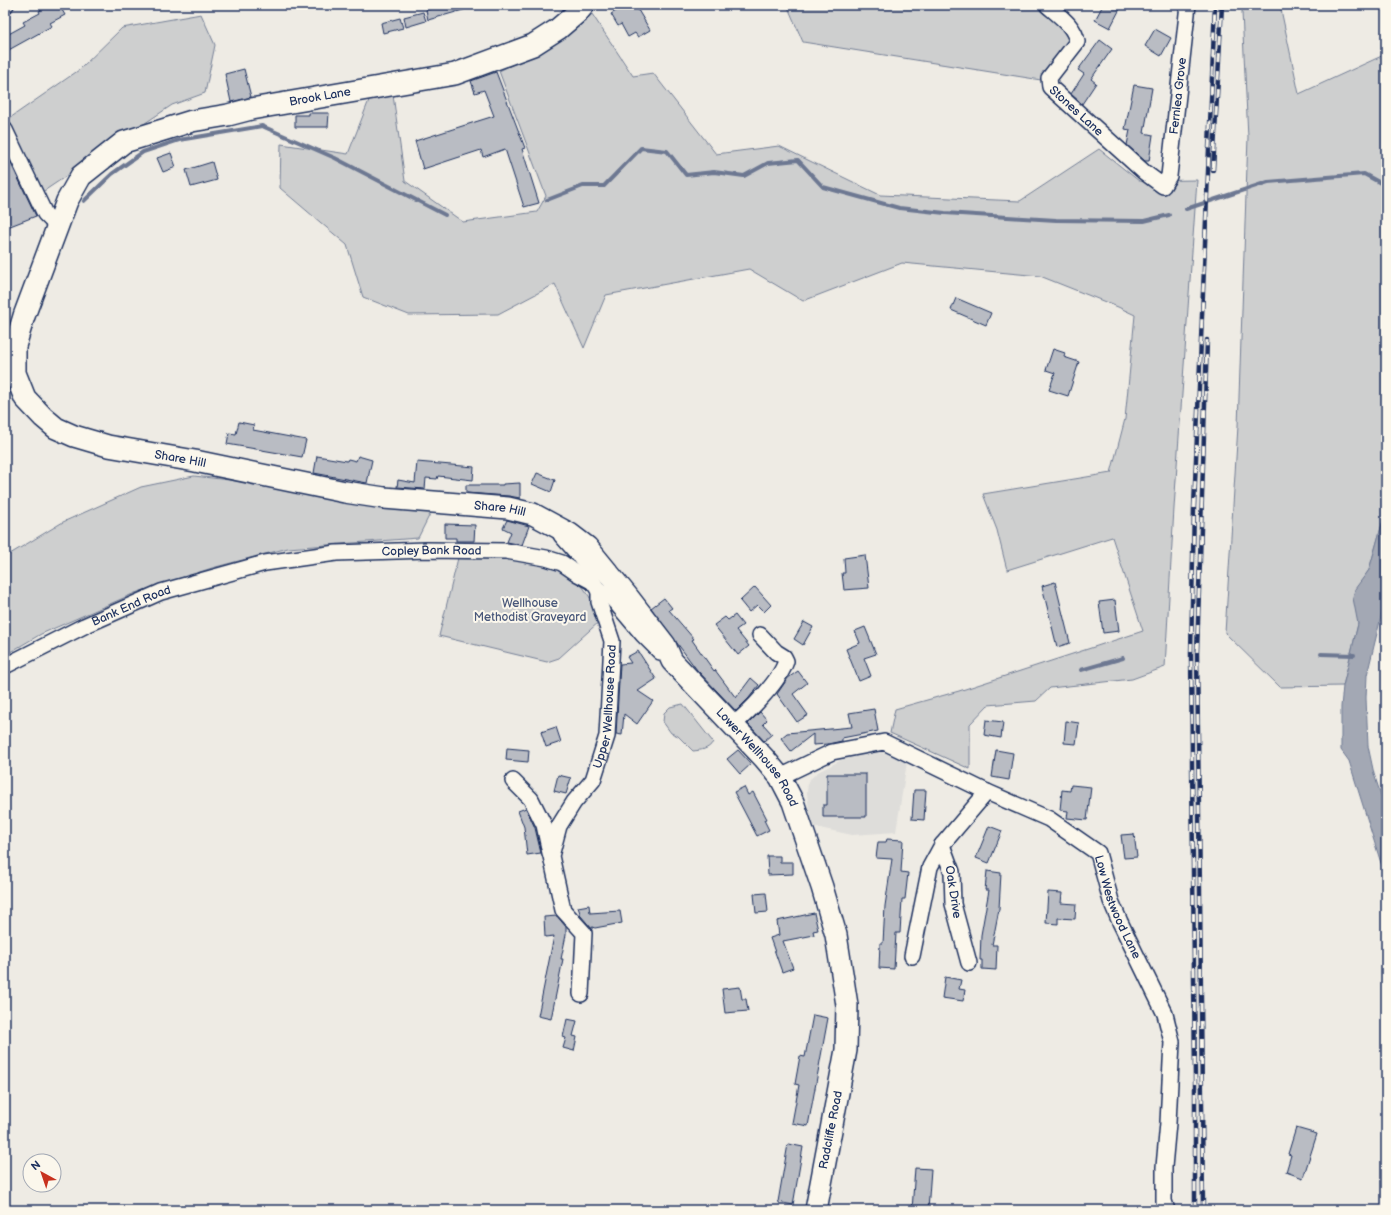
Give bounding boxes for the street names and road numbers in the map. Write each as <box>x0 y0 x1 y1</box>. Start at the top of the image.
street label: Fernlea Grove <box>1166 57 1190 135</box>
street label: Stones Lane <box>1046 83 1107 139</box>
street label: Brook Lane <box>288 84 352 110</box>
street label: Share Hill <box>153 447 207 471</box>
street label: Share Hill <box>474 498 527 520</box>
street label: Copley Bank Road <box>381 542 482 559</box>
street label: Bank End Road <box>89 582 172 629</box>
street label: Upper Wellhouse Road <box>590 644 619 770</box>
street label: Lower Wellhouse Road <box>713 705 802 809</box>
street label: Low Westwood Lane <box>1091 853 1144 961</box>
street label: Oak Drive <box>941 865 965 919</box>
street label: Radcliffe Road <box>816 1089 846 1170</box>

